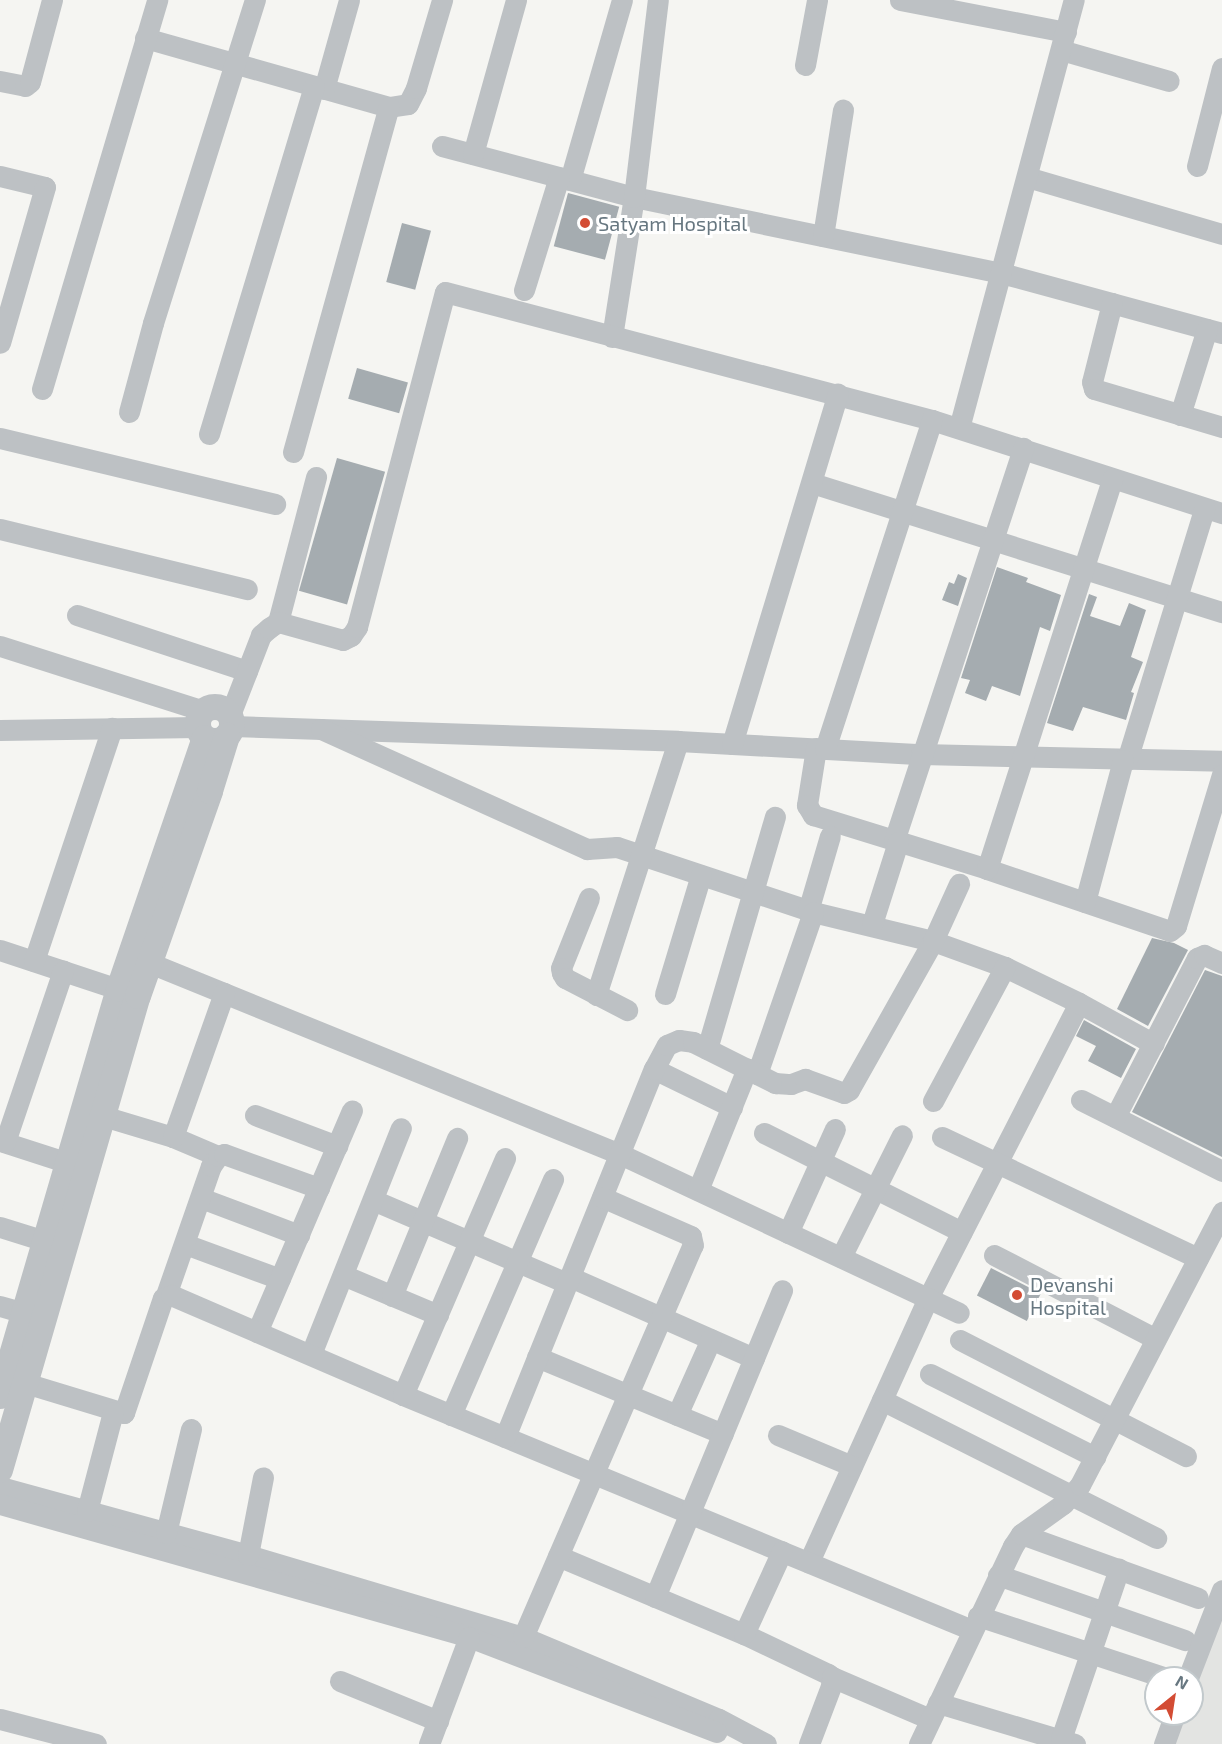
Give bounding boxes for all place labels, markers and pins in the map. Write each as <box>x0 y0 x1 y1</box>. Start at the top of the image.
place label: Satyam Hospital <box>598 211 747 235</box>
marker: Satyam Hospital <box>576 214 594 232</box>
place label: Devanshi Hospital <box>1030 1272 1114 1319</box>
marker: Devanshi Hospital <box>1008 1286 1026 1304</box>

